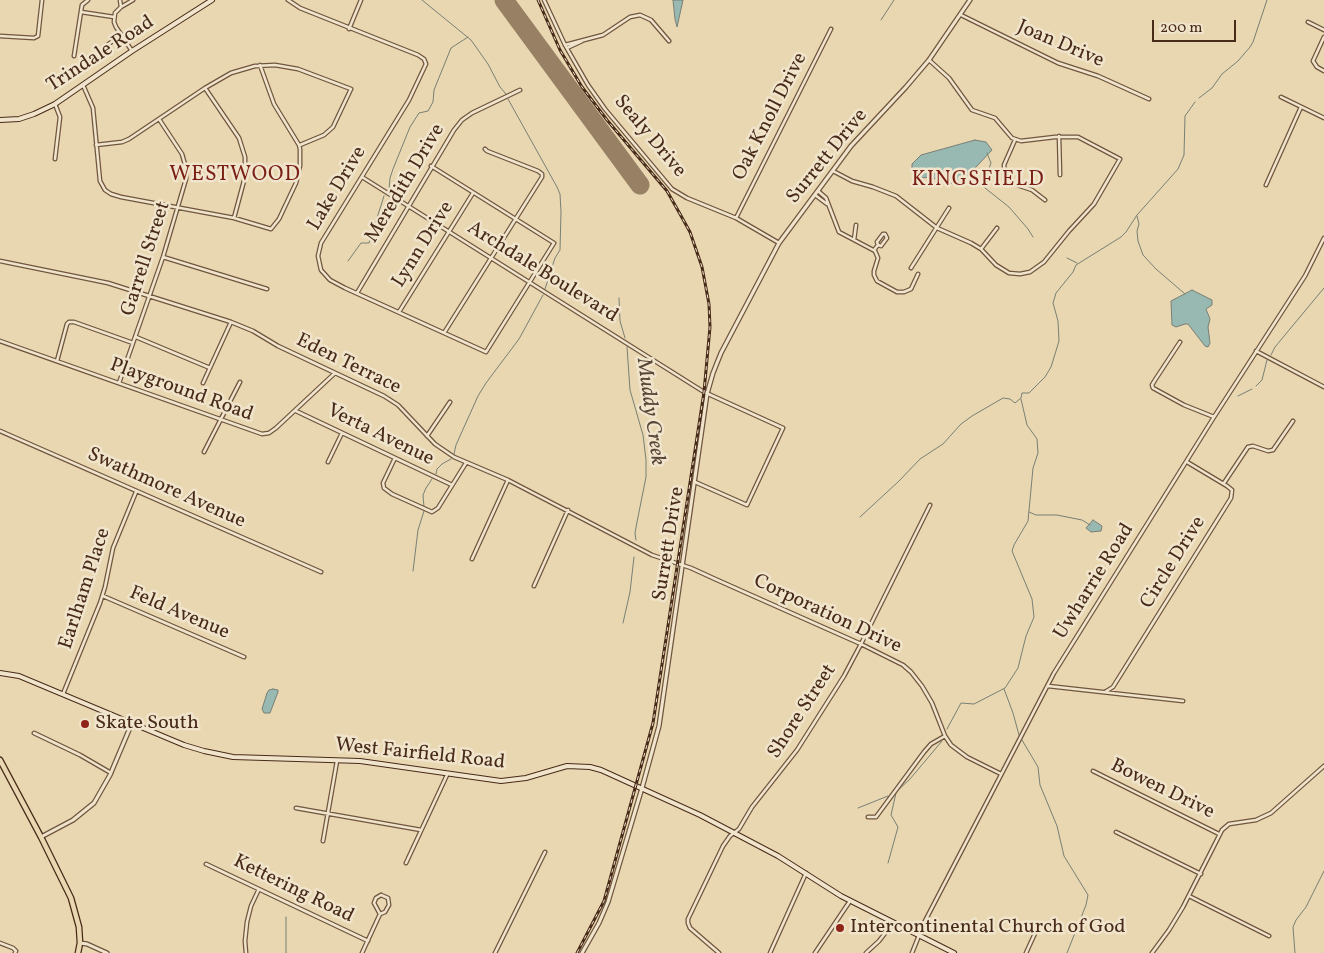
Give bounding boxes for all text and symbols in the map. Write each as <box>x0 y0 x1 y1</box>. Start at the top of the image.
scale bar <box>1154 10 1238 42</box>
street label: Trindale Road <box>43 11 159 99</box>
street label: Joan Drive <box>1013 16 1107 74</box>
text: 200 m <box>1160 18 1203 39</box>
street label: Oak Knoll Drive <box>728 49 814 185</box>
street label: Sealy Drive <box>608 91 690 183</box>
street label: Surrett Drive <box>782 105 874 209</box>
street label: Meredith Drive <box>361 120 451 248</box>
street label: Lake Drive <box>303 142 373 236</box>
district label: WESTWOOD <box>168 163 302 189</box>
district label: KINGSFIELD <box>910 168 1046 194</box>
street label: Lynn Drive <box>388 197 460 293</box>
street label: Garrell Street <box>117 199 177 319</box>
street label: Archdale Boulevard <box>462 217 622 329</box>
street label: Eden Terrace <box>292 329 404 401</box>
street label: Playground Road <box>106 354 256 428</box>
water label: Muddy Creek <box>629 357 669 467</box>
street label: Verta Avenue <box>323 400 437 472</box>
street label: Swathmore Avenue <box>83 443 249 535</box>
street label: Surrett Drive <box>649 485 691 603</box>
street label: Circle Drive <box>1136 512 1212 614</box>
street label: Uwharrie Road <box>1050 520 1140 644</box>
street label: Earlham Place <box>55 525 117 653</box>
street label: Corporation Drive <box>749 570 905 660</box>
street label: Feld Avenue <box>125 582 233 646</box>
street label: Shore Street <box>764 660 842 764</box>
place label: Skate South <box>95 712 199 736</box>
marker: Skate South <box>79 718 91 730</box>
street label: West Fairfield Road <box>334 734 506 776</box>
street label: Bowen Drive <box>1106 755 1218 825</box>
street label: Kettering Road <box>229 850 357 930</box>
place label: Intercontinental Church of God <box>850 916 1126 940</box>
marker: Intercontinental Church of God <box>834 922 846 934</box>

